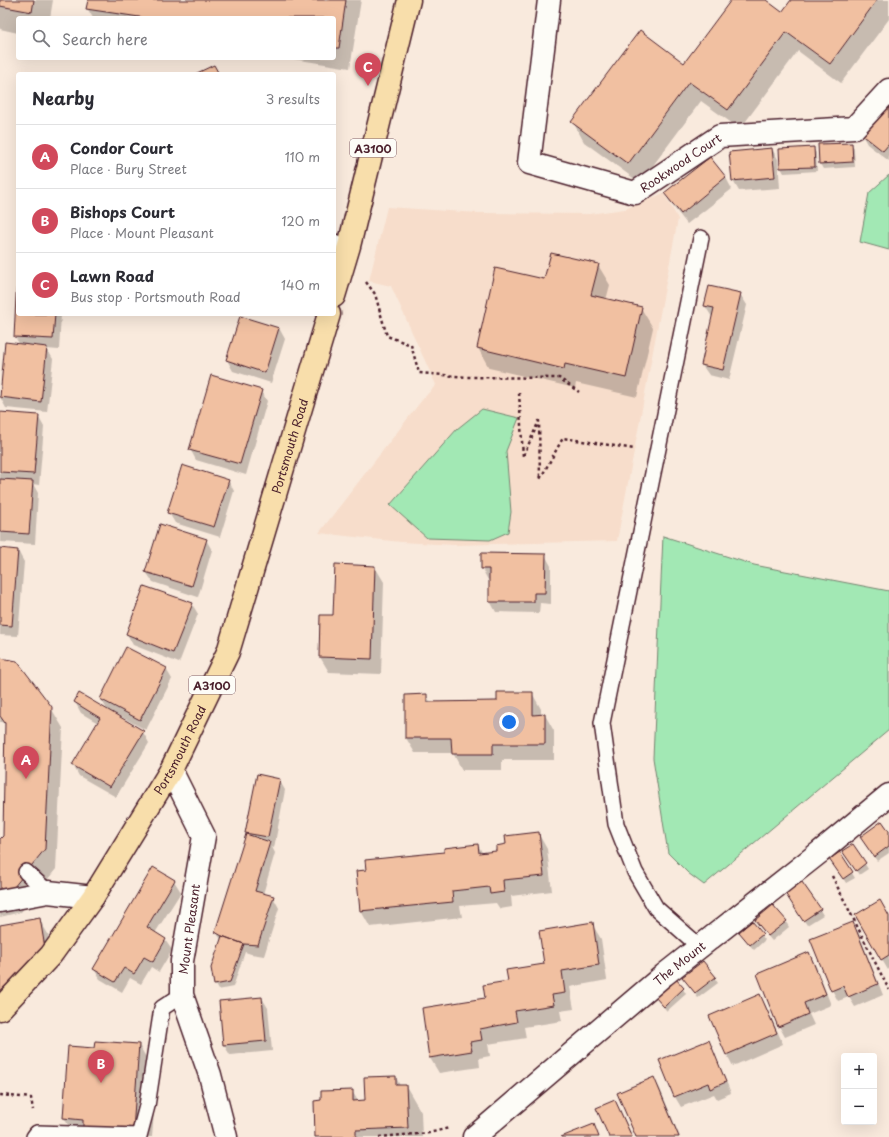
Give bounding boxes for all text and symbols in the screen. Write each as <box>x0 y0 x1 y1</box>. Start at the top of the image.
search box <box>16 16 336 60</box>
icon: search <box>30 27 52 49</box>
text: Search here <box>62 27 148 50</box>
pin: C <box>355 53 381 86</box>
text: Nearby <box>32 85 94 111</box>
text: 3 results <box>266 89 320 108</box>
street label: Rookwood Court <box>636 129 725 196</box>
text: Condor Court <box>70 136 173 159</box>
road number: A3100 <box>350 139 396 157</box>
text: A <box>40 147 50 166</box>
text: 110 m <box>285 147 320 166</box>
text: Place · Bury Street <box>70 159 187 178</box>
text: Bishops Court <box>70 200 175 223</box>
text: B <box>41 211 49 230</box>
text: 120 m <box>281 211 320 230</box>
text: Place · Mount Pleasant <box>70 223 214 242</box>
text: Lawn Road <box>70 264 154 287</box>
text: C <box>40 275 50 294</box>
text: 140 m <box>281 275 320 294</box>
text: Bus stop · Portsmouth Road <box>70 287 241 306</box>
street label: Portsmouth Road <box>267 396 312 496</box>
road number: A3100 <box>189 676 235 694</box>
street label: Portsmouth Road <box>149 702 210 798</box>
your location <box>499 712 519 732</box>
pin: A <box>13 746 39 779</box>
street label: Mount Pleasant <box>174 882 204 975</box>
street label: The Mount <box>649 937 709 990</box>
pin: B <box>88 1050 114 1083</box>
map controls <box>841 1053 877 1125</box>
button: + <box>841 1053 877 1089</box>
button: − <box>841 1089 877 1125</box>

